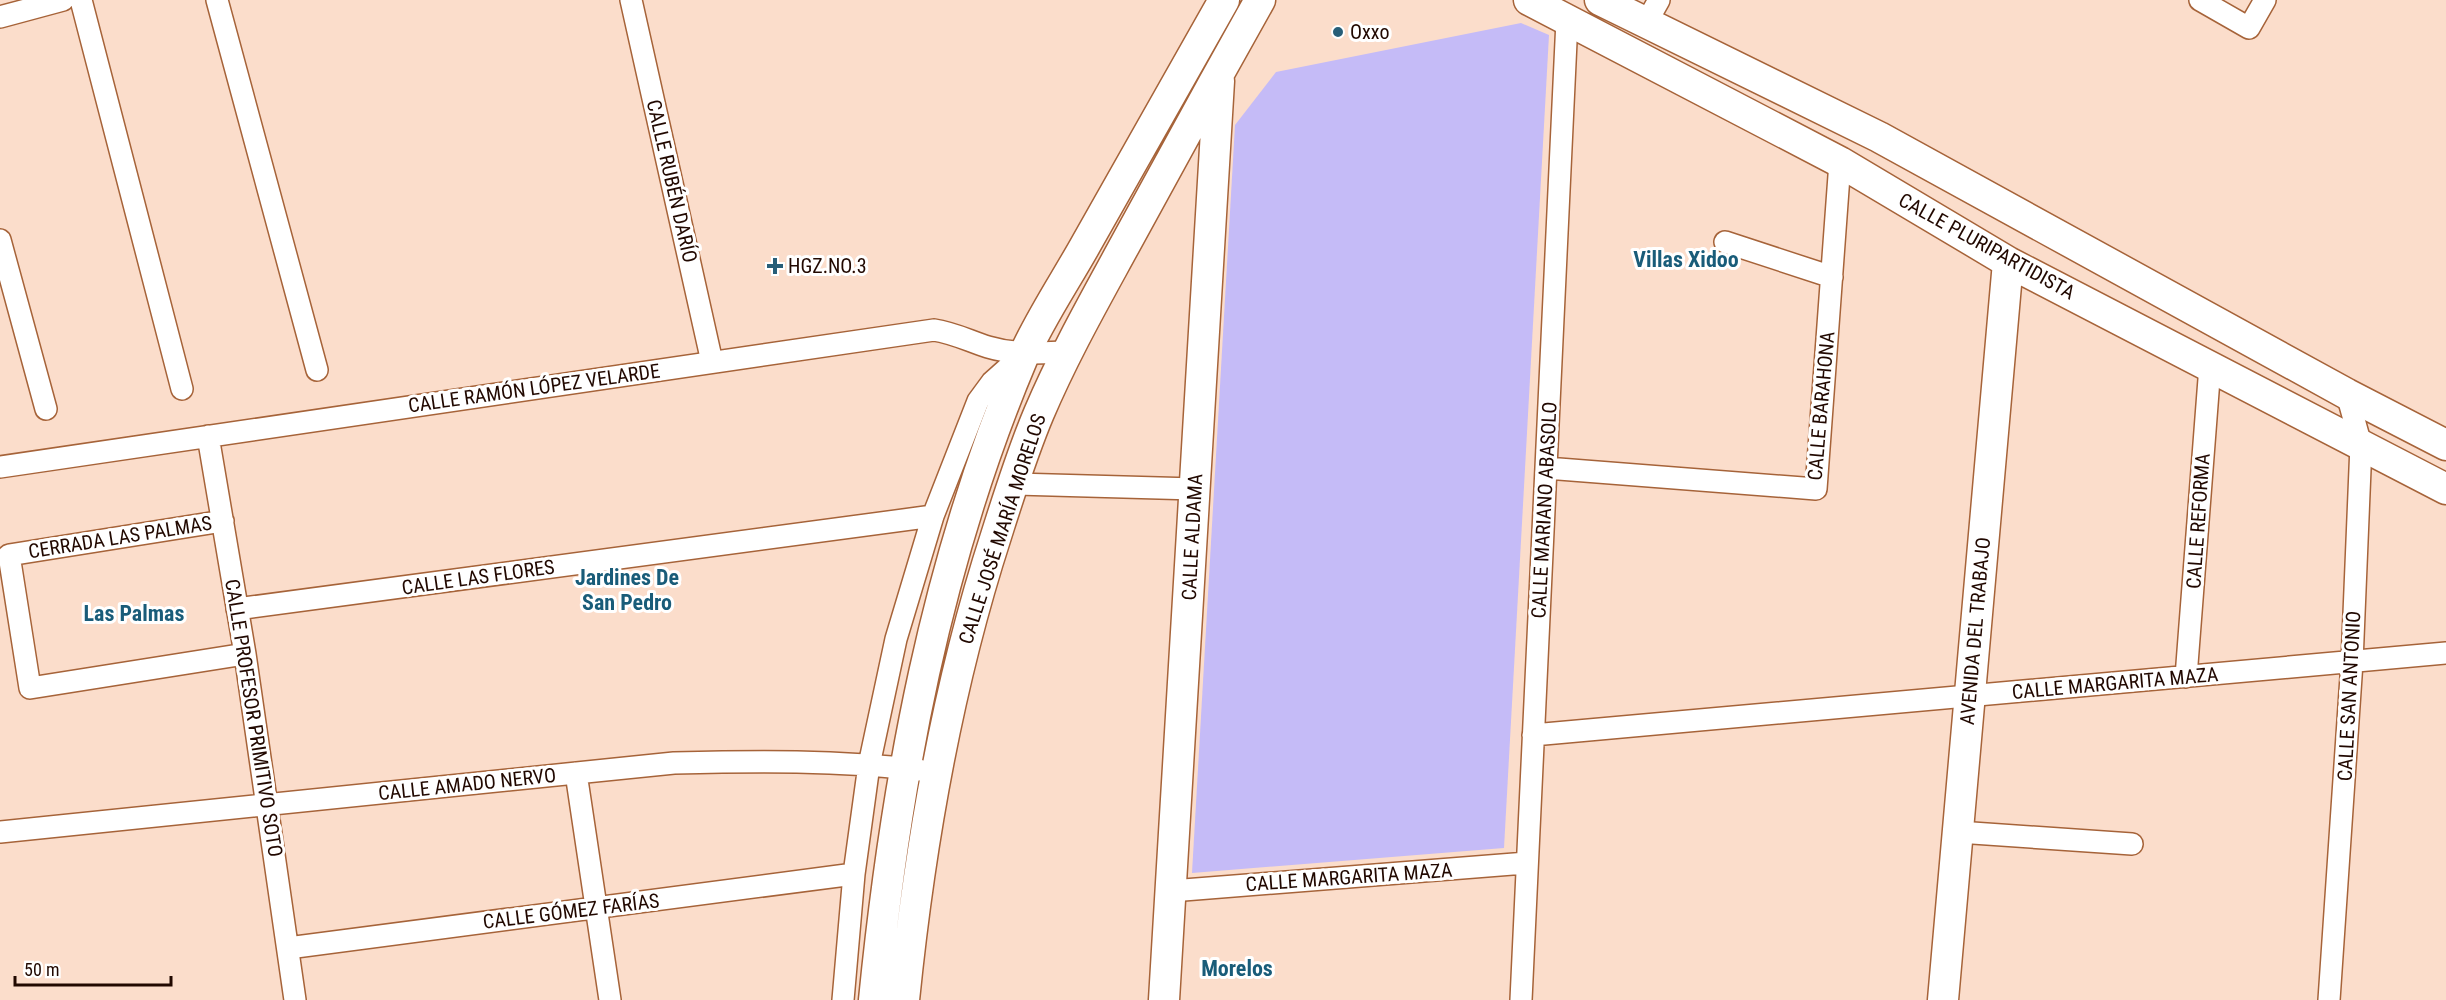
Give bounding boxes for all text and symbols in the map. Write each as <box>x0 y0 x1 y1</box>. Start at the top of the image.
place label: Oxxo <box>1350 20 1389 44</box>
marker: Oxxo <box>1331 25 1345 39</box>
street label: CALLE RUBÉN DARÍO <box>642 97 702 265</box>
street label: CALLE PLURIPARTIDISTA <box>1895 188 2080 305</box>
district label: Villas Xidoo <box>1633 247 1739 272</box>
place label: HGZ.NO.3 <box>788 254 867 278</box>
marker: HGZ.NO.3 <box>766 257 784 275</box>
street label: CALLE BARAHONA <box>1803 330 1840 482</box>
street label: CALLE RAMÓN LÓPEZ VELARDE <box>407 358 661 418</box>
street label: CALLE MARIANO ABASOLO <box>1526 401 1562 619</box>
street label: CALLE JOSÉ MARÍA MORELOS <box>953 411 1051 647</box>
street label: CALLE REFORMA <box>2181 452 2215 590</box>
street label: CALLE ALDAMA <box>1177 472 1207 601</box>
street label: CERRADA LAS PALMAS <box>26 511 214 563</box>
street label: AVENIDA DEL TRABAJO <box>1955 536 1995 726</box>
street label: CALLE LAS FLORES <box>400 554 556 600</box>
district label: Jardines De San Pedro <box>575 565 679 615</box>
street label: CALLE PROFESOR PRIMITIVO SOTO <box>220 577 288 859</box>
district label: Las Palmas <box>84 601 184 626</box>
street label: CALLE SAN ANTONIO <box>2333 610 2365 782</box>
street label: CALLE MARGARITA MAZA <box>2011 662 2220 704</box>
street label: CALLE AMADO NERVO <box>377 763 557 805</box>
street label: CALLE MARGARITA MAZA <box>1245 858 1454 896</box>
street label: CALLE GÓMEZ FARÍAS <box>481 888 661 934</box>
scale bar <box>15 949 171 987</box>
district label: Morelos <box>1201 956 1273 981</box>
text: 50 m <box>24 959 59 980</box>

